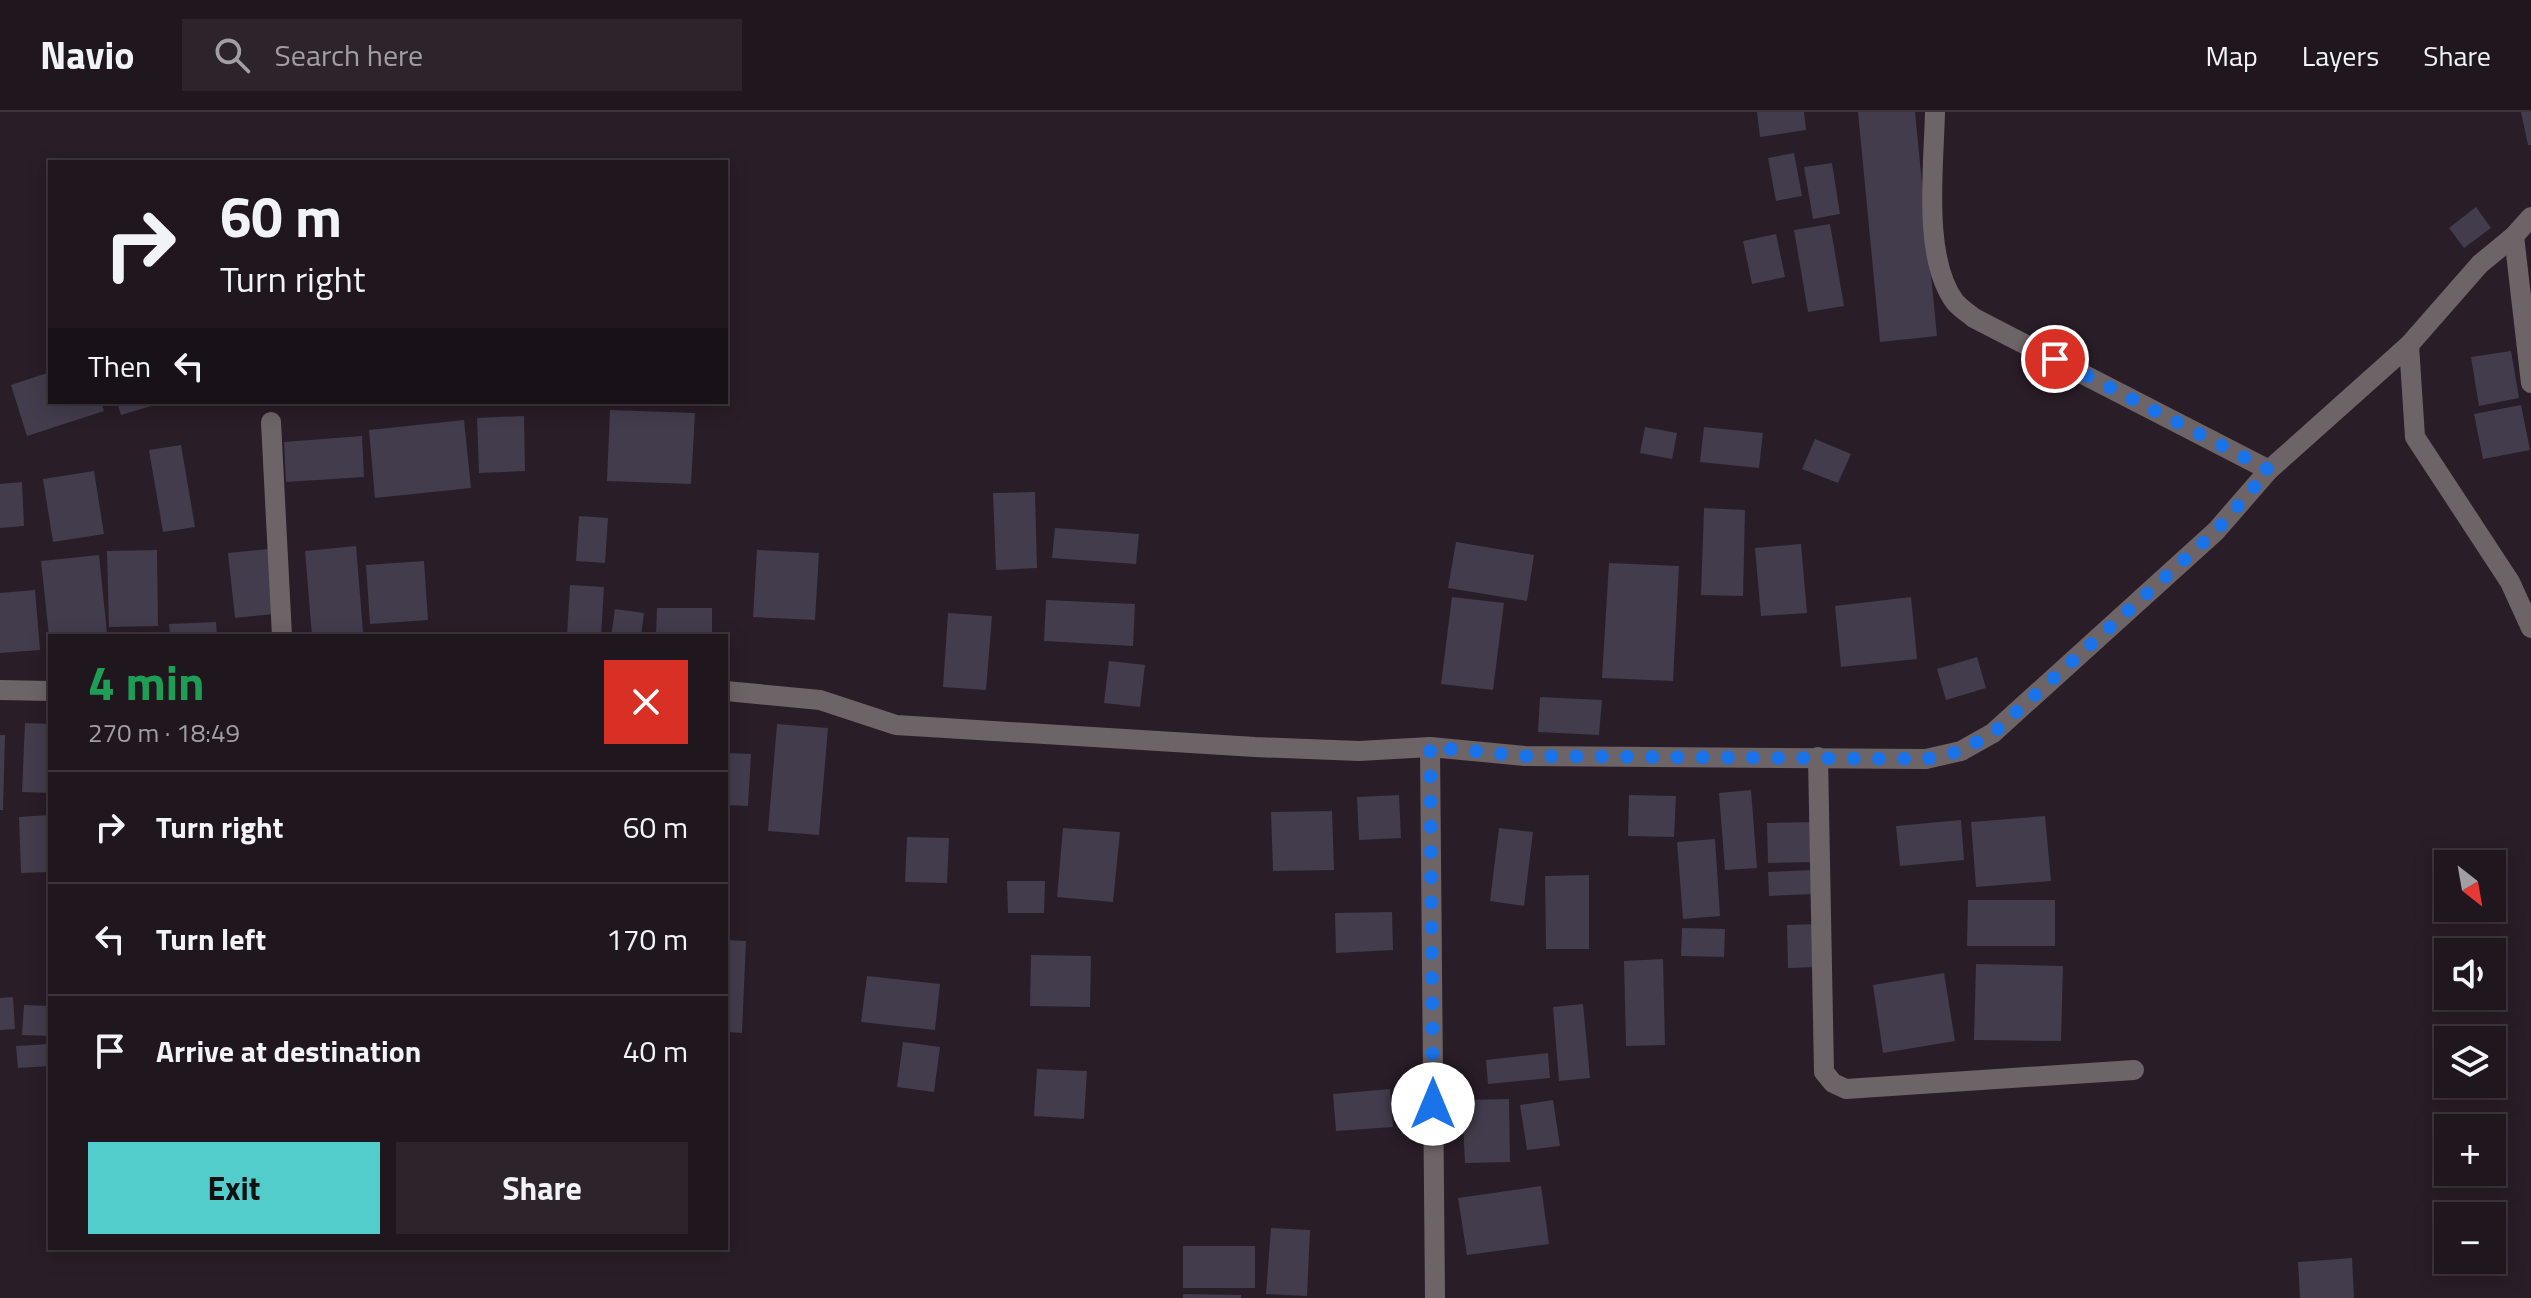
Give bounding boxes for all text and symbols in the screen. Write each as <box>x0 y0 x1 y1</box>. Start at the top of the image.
search box <box>182 19 742 91</box>
text: Navio <box>40 26 134 84</box>
text: Search here <box>274 32 423 78</box>
icon: search <box>210 33 254 77</box>
text: Map <box>2205 34 2258 77</box>
text: Layers <box>2302 34 2379 77</box>
text: Share <box>2423 34 2491 77</box>
text: 60 m <box>220 174 342 259</box>
icon: right <box>88 192 192 296</box>
text: Turn right <box>220 251 365 306</box>
pin <box>2021 325 2089 393</box>
icon: arrive <box>2033 337 2077 381</box>
text: Then <box>88 343 151 389</box>
icon: left <box>167 344 211 388</box>
text: 4 min <box>88 646 205 719</box>
button: close <box>604 660 688 744</box>
text: 270 m · 18:49 <box>88 713 240 752</box>
text: Turn right <box>156 804 284 850</box>
text: 60 m <box>623 804 688 850</box>
icon: right <box>88 805 132 849</box>
north arrow <box>2434 850 2506 922</box>
map controls <box>2434 850 2506 1274</box>
text: Turn left <box>156 916 266 962</box>
text: 170 m <box>606 916 688 962</box>
icon: left <box>88 917 132 961</box>
button: sound <box>2434 938 2506 1010</box>
button: layers <box>2434 1026 2506 1098</box>
text: Arrive at destination <box>156 1028 421 1074</box>
text: 40 m <box>623 1028 688 1074</box>
icon: arrive <box>88 1029 132 1073</box>
position arrow <box>1391 1062 1475 1146</box>
button: + <box>2434 1114 2506 1186</box>
button: Exit <box>88 1142 380 1234</box>
button: Share <box>396 1142 688 1234</box>
button: − <box>2434 1202 2506 1274</box>

